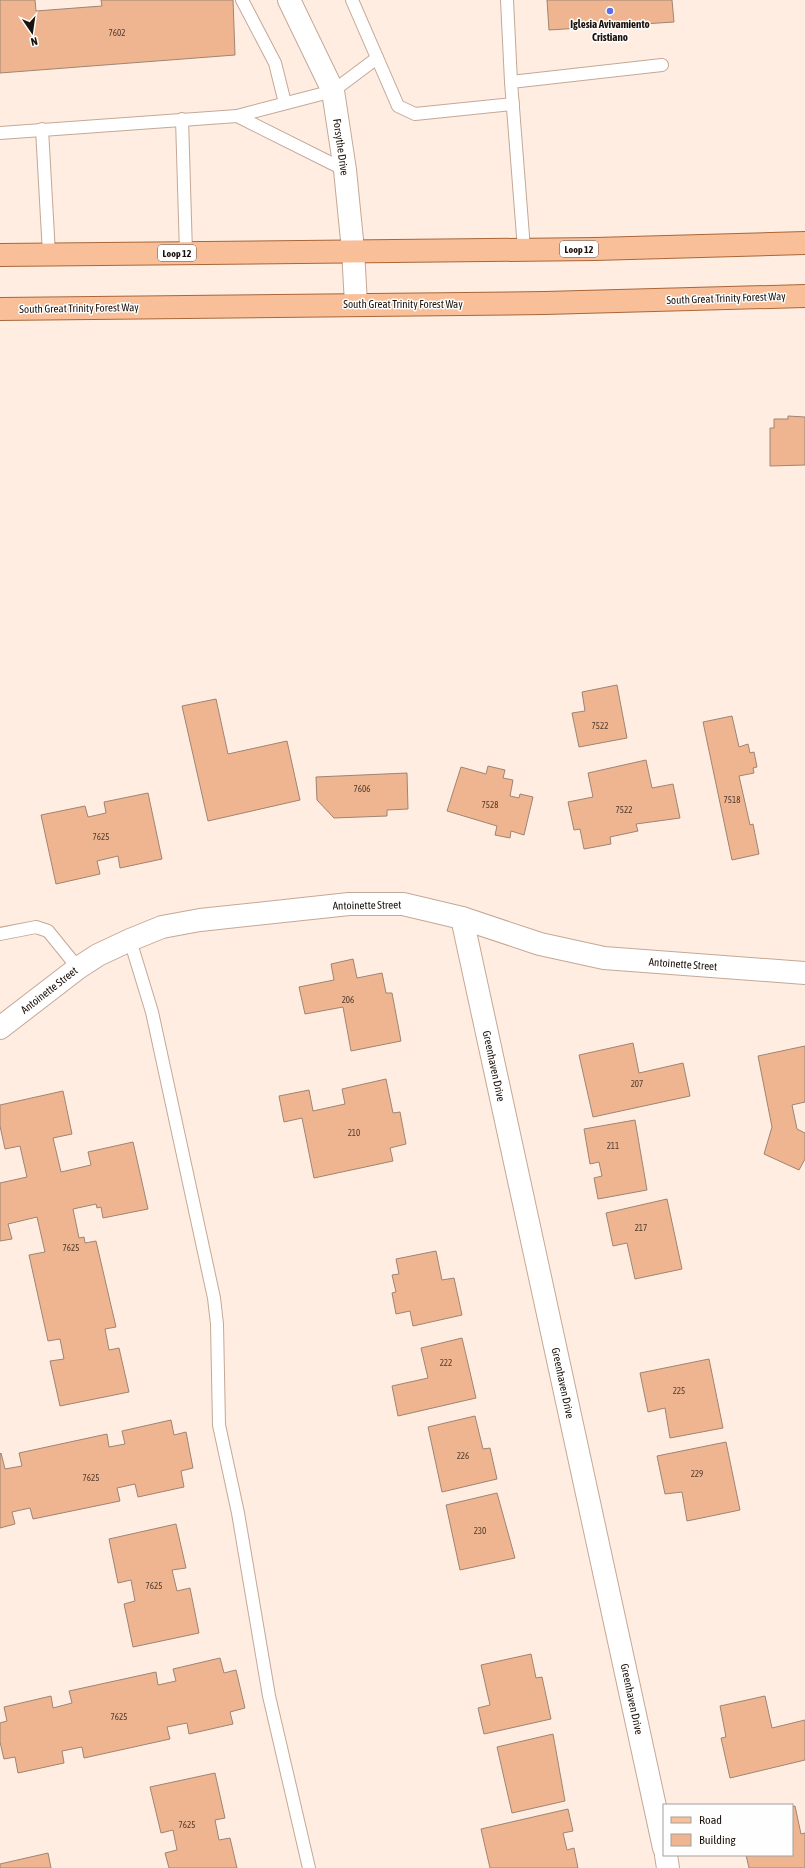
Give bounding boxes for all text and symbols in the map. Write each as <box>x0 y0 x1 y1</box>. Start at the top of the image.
marker: Iglesia Avivamiento Cristiano <box>605 6 615 16</box>
north arrow <box>12 12 52 52</box>
place label: Iglesia Avivamiento Cristiano <box>570 18 650 43</box>
house number: 7602 <box>109 28 125 38</box>
text: N <box>30 35 39 48</box>
street label: Forsythe Drive <box>331 118 351 176</box>
road number: Loop 12 <box>560 241 598 257</box>
road number: Loop 12 <box>158 245 196 261</box>
street label: South Great Trinity Forest Way <box>666 290 786 306</box>
street label: South Great Trinity Forest Way <box>343 298 463 310</box>
street label: South Great Trinity Forest Way <box>19 301 139 315</box>
house number: 7522 <box>592 721 608 731</box>
house number: 7606 <box>354 784 370 794</box>
house number: 7518 <box>724 795 740 805</box>
house number: 7528 <box>482 800 498 810</box>
house number: 7522 <box>616 805 632 815</box>
house number: 7625 <box>93 832 109 842</box>
street label: Antoinette Street <box>333 898 401 912</box>
street label: Antoinette Street <box>648 956 718 972</box>
street label: Antoinette Street <box>18 964 80 1016</box>
house number: 206 <box>342 995 354 1005</box>
street label: Greenhaven Drive <box>481 1029 507 1103</box>
house number: 207 <box>631 1079 643 1089</box>
house number: 210 <box>348 1128 360 1138</box>
house number: 211 <box>607 1141 619 1151</box>
house number: 217 <box>635 1223 647 1233</box>
house number: 7625 <box>63 1243 79 1253</box>
street label: Greenhaven Drive <box>550 1346 576 1420</box>
house number: 222 <box>440 1358 452 1368</box>
house number: 225 <box>673 1386 685 1396</box>
house number: 226 <box>457 1451 469 1461</box>
house number: 229 <box>691 1469 703 1479</box>
house number: 7625 <box>83 1473 99 1483</box>
house number: 230 <box>474 1526 486 1536</box>
house number: 7625 <box>146 1581 162 1591</box>
street label: Greenhaven Drive <box>619 1662 645 1736</box>
house number: 7625 <box>111 1712 127 1722</box>
legend <box>663 1804 793 1856</box>
text: Road <box>699 1813 722 1827</box>
house number: 7625 <box>179 1820 195 1830</box>
text: Building <box>699 1833 737 1847</box>

